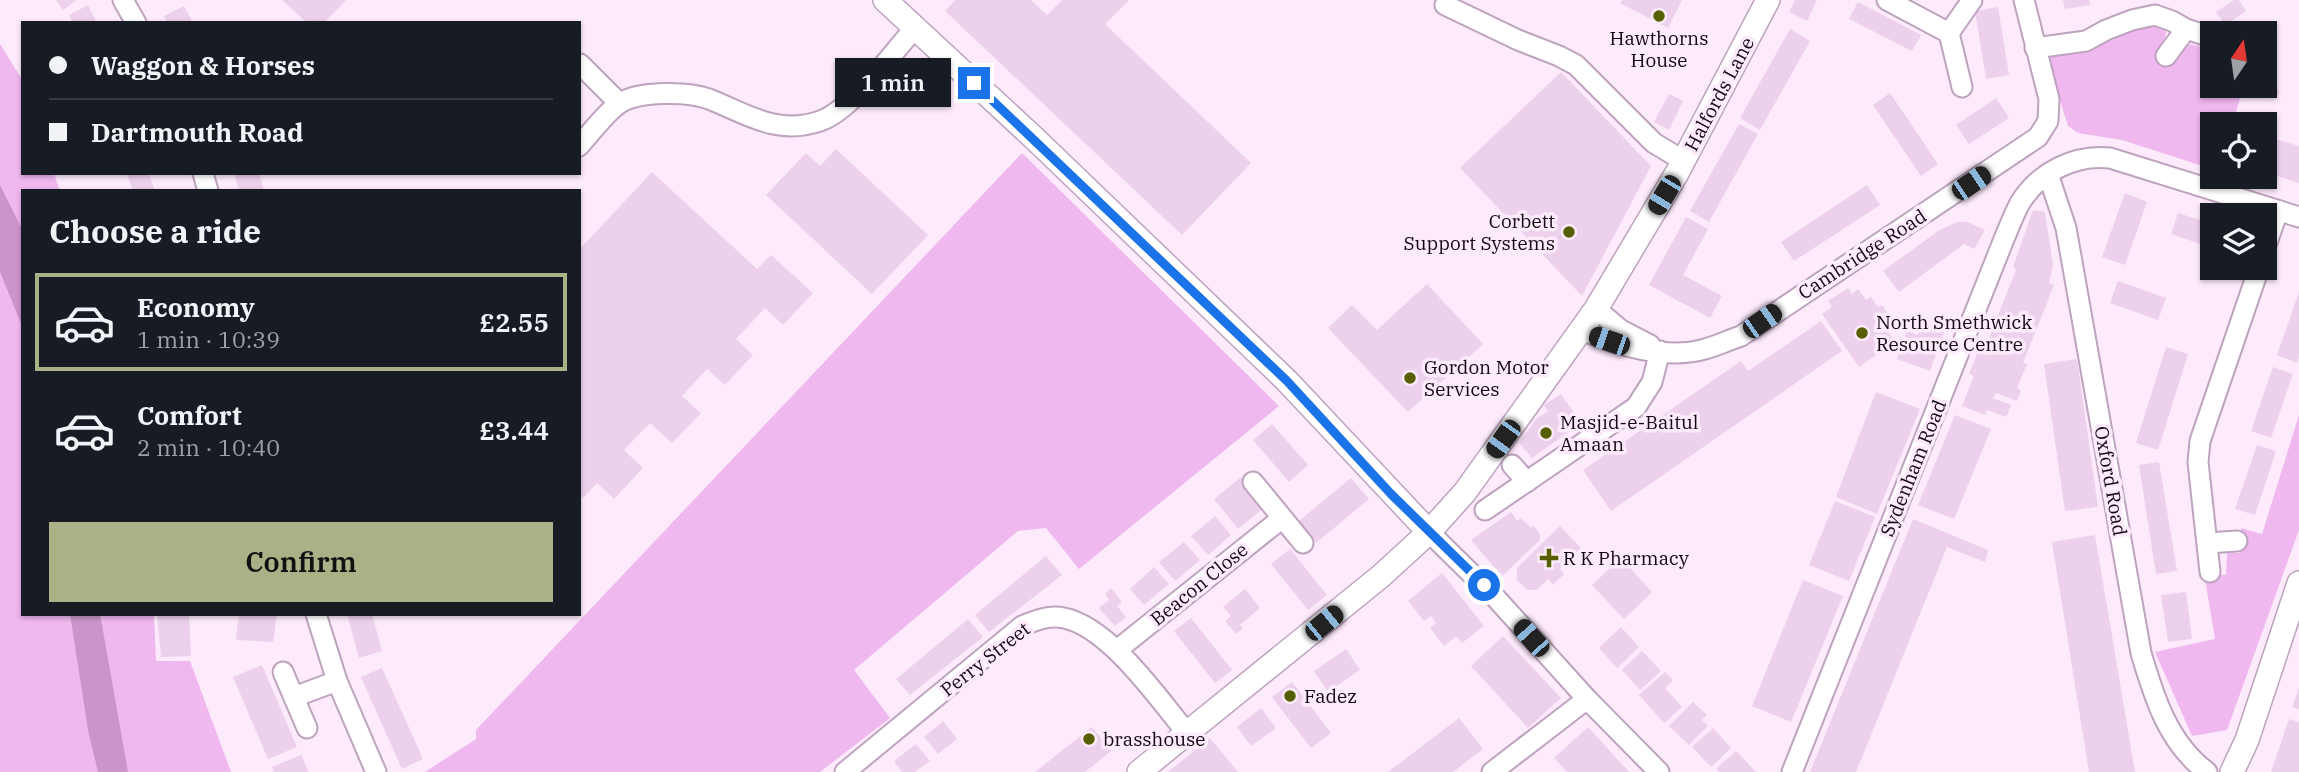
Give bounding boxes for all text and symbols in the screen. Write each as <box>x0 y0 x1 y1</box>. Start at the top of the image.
marker: Hawthorns House <box>1651 8 1667 24</box>
north arrow <box>2200 21 2277 98</box>
map controls <box>2200 21 2277 280</box>
place label: Hawthorns House <box>1609 26 1709 72</box>
street label: Halfords Lane <box>1679 33 1759 155</box>
text: Waggon & Horses <box>91 48 315 82</box>
callout: 1 min <box>834 58 950 108</box>
text: 1 min <box>861 67 925 97</box>
route end <box>958 67 990 99</box>
button: locate <box>2200 112 2277 189</box>
text: Dartmouth Road <box>91 115 303 149</box>
car <box>1948 163 1995 203</box>
car <box>1645 172 1684 218</box>
button: layers <box>2200 203 2277 280</box>
street label: Cambridge Road <box>1793 204 1931 304</box>
place label: Corbett Support Systems <box>1404 209 1555 255</box>
text: Choose a ride <box>49 210 261 252</box>
marker: Corbett Support Systems <box>1561 224 1577 240</box>
text: Economy <box>137 290 255 324</box>
icon: car <box>53 291 116 354</box>
car <box>1739 300 1786 342</box>
text: £2.55 <box>480 305 549 339</box>
place label: North Smethwick Resource Centre <box>1876 310 2032 356</box>
text: 1 min · 10:39 <box>137 324 280 354</box>
car <box>1586 324 1633 358</box>
marker: North Smethwick Resource Centre <box>1854 325 1870 341</box>
place label: Gordon Motor Services <box>1424 355 1549 401</box>
marker: Gordon Motor Services <box>1402 370 1418 386</box>
street label: Sydenham Road <box>1875 396 1951 540</box>
text: Comfort <box>137 398 242 432</box>
icon: car <box>53 399 116 462</box>
place label: Masjid-e-Baitul Amaan <box>1560 410 1699 456</box>
text: £3.44 <box>480 413 549 447</box>
car <box>1483 416 1524 462</box>
street label: Oxford Road <box>2090 424 2132 538</box>
marker: Masjid-e-Baitul Amaan <box>1538 425 1554 441</box>
text: 2 min · 10:40 <box>137 432 280 462</box>
button: Confirm <box>49 522 553 602</box>
street label: Beacon Close <box>1145 537 1253 631</box>
place label: R K Pharmacy <box>1563 546 1690 570</box>
marker: R K Pharmacy <box>1541 550 1557 566</box>
route start <box>1468 569 1500 601</box>
car <box>1302 602 1347 644</box>
car <box>1510 615 1553 661</box>
street label: Perry Street <box>935 616 1035 701</box>
place label: Fadez <box>1304 684 1357 708</box>
marker: Fadez <box>1282 688 1298 704</box>
place label: brasshouse <box>1103 727 1205 751</box>
marker: brasshouse <box>1081 731 1097 747</box>

